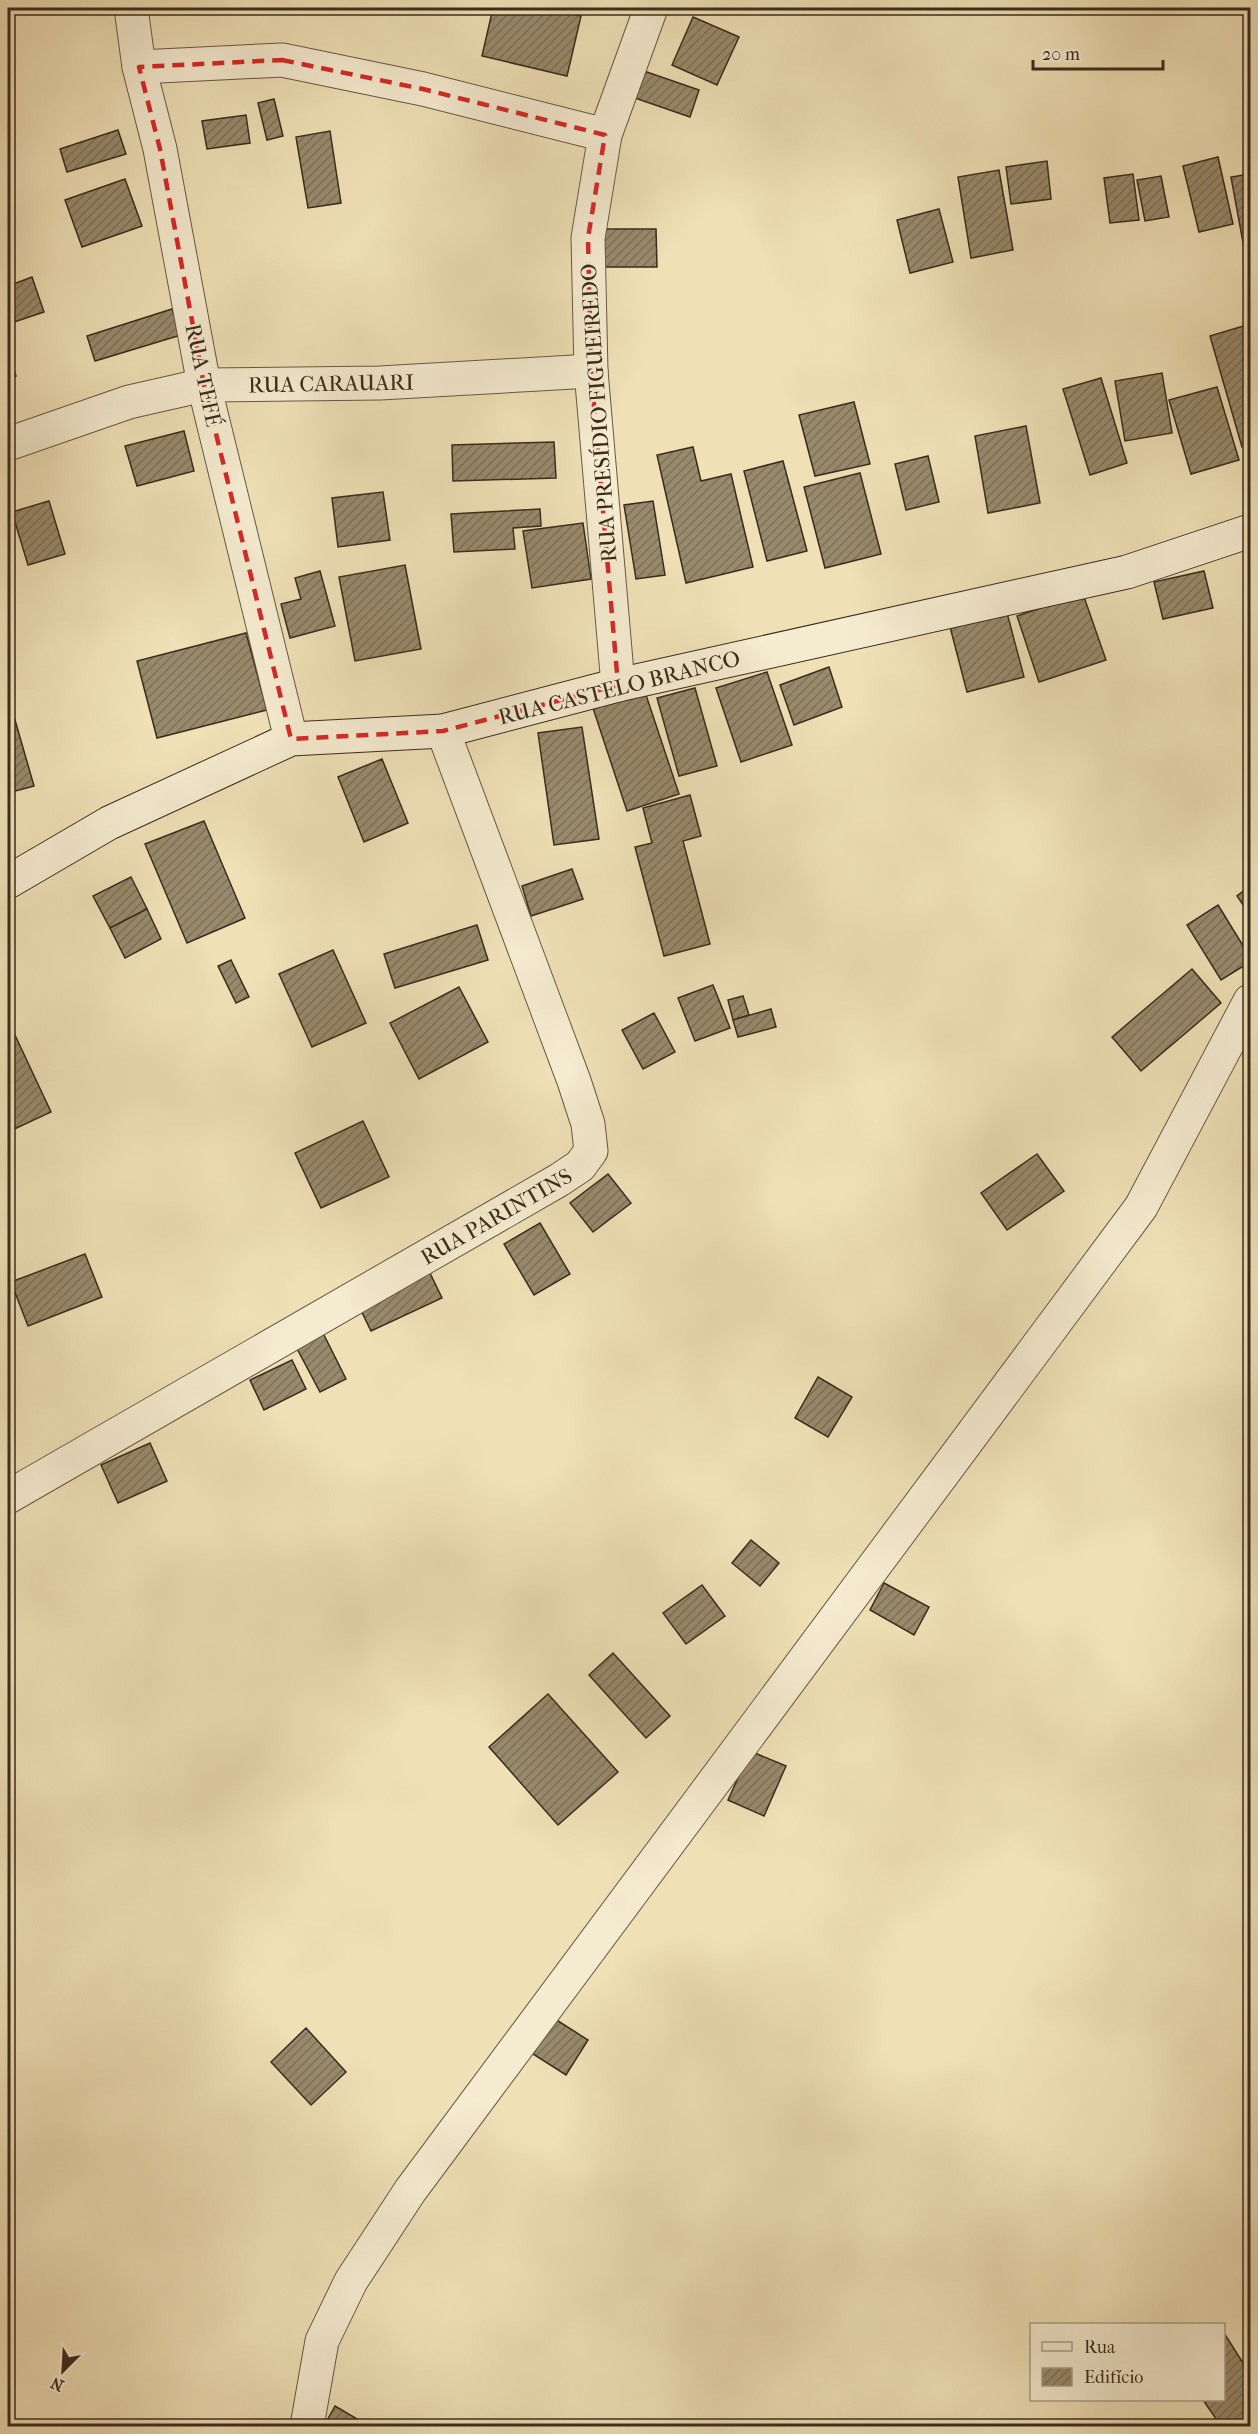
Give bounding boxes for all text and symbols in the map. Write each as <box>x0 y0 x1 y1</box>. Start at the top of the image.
scale bar <box>1033 33 1164 71</box>
text: 20 m <box>1042 44 1080 65</box>
street label: RUA PRESÍDIO FIGUEIREDO <box>575 263 622 563</box>
street label: RUA TEFÉ <box>179 321 228 429</box>
street label: RUA CARAUARI <box>248 370 415 398</box>
street label: RUA CASTELO BRANCO <box>496 645 743 731</box>
street label: RUA PARINTINS <box>416 1163 577 1271</box>
legend <box>1030 2323 1225 2401</box>
text: Rua <box>1084 2337 1116 2358</box>
north arrow <box>33 2341 93 2401</box>
text: Edifício <box>1084 2367 1143 2388</box>
text: N <box>47 2373 67 2395</box>

